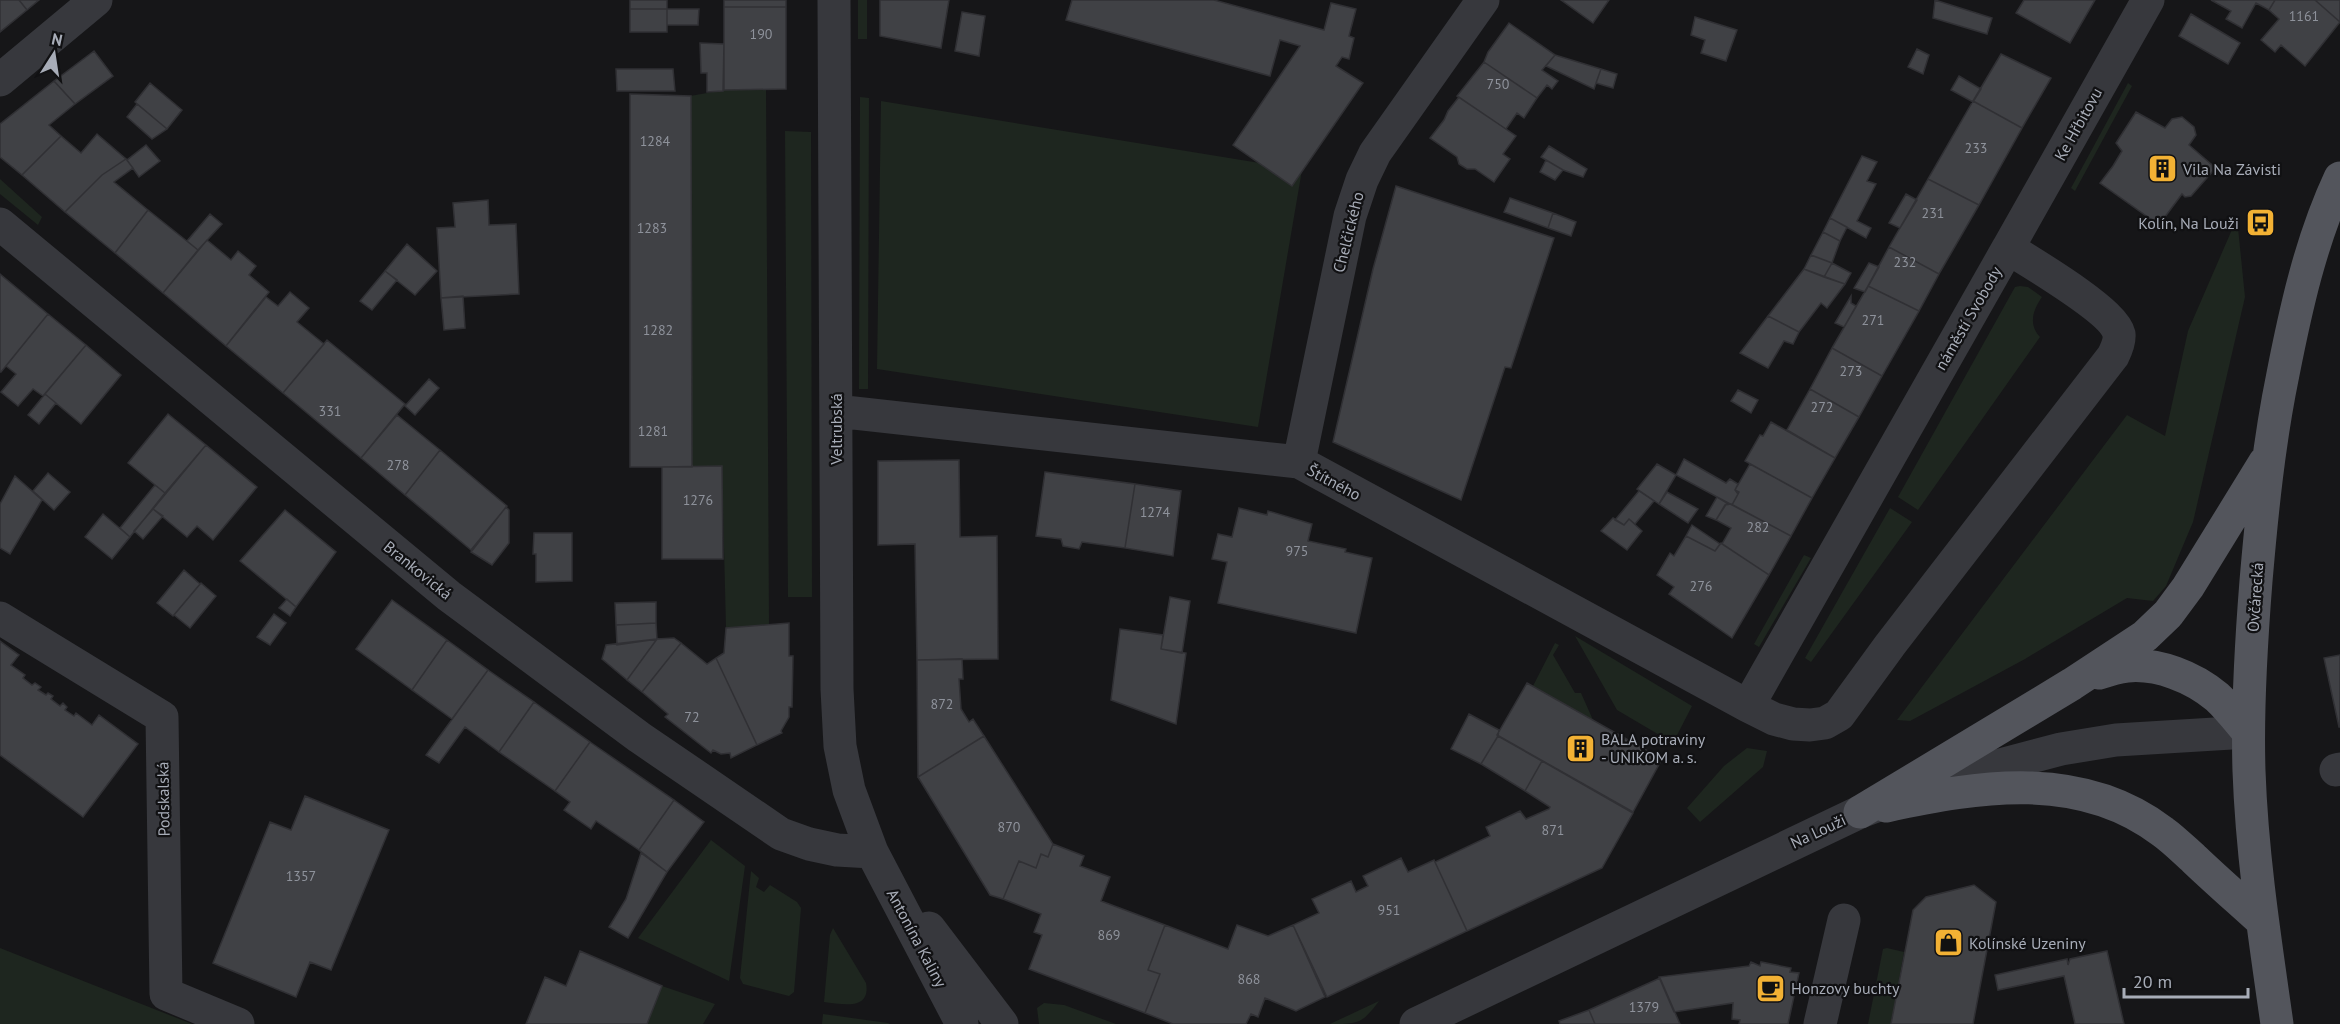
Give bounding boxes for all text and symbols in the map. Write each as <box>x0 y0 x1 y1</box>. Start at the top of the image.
house number: 1161 <box>2289 7 2319 25</box>
north arrow <box>24 24 84 84</box>
house number: 190 <box>750 25 773 43</box>
text: N <box>50 28 64 50</box>
house number: 750 <box>1487 75 1510 93</box>
street label: Ke Hřbitovu <box>2050 84 2106 164</box>
house number: 1284 <box>640 132 671 150</box>
house number: 233 <box>1965 139 1987 157</box>
building icon: Vila Na Závisti <box>2146 153 2178 185</box>
place label: Vila Na Závisti <box>2182 159 2281 179</box>
street label: Chelčického <box>1328 190 1368 274</box>
house number: 231 <box>1922 204 1944 222</box>
bus stop icon: Kolín, Na Louži <box>2244 207 2276 239</box>
place label: Kolín, Na Louži <box>2138 213 2239 233</box>
house number: 1283 <box>637 219 667 237</box>
house number: 232 <box>1894 253 1916 271</box>
street label: náměstí Svobody <box>1930 262 2006 373</box>
house number: 271 <box>1862 311 1884 329</box>
house number: 1282 <box>643 321 673 339</box>
house number: 273 <box>1840 362 1862 380</box>
street label: Veltrubská <box>826 393 846 466</box>
house number: 272 <box>1811 398 1833 416</box>
house number: 331 <box>319 402 341 420</box>
house number: 1281 <box>638 422 668 440</box>
house number: 278 <box>387 456 409 474</box>
street label: Štítného <box>1304 460 1364 504</box>
house number: 1276 <box>683 491 713 509</box>
house number: 1274 <box>1140 503 1171 521</box>
house number: 282 <box>1747 518 1769 536</box>
street label: Brankovická <box>380 536 456 604</box>
house number: 975 <box>1286 542 1308 560</box>
street label: Ovčárecká <box>2243 562 2267 632</box>
house number: 276 <box>1690 577 1712 595</box>
house number: 872 <box>931 695 953 713</box>
house number: 72 <box>684 708 700 726</box>
place label: BALA potraviny - UNIKOM a. s. <box>1601 729 1706 767</box>
building icon: BALA potraviny - UNIKOM a. s. <box>1564 732 1596 764</box>
street label: Podskalská <box>152 761 174 837</box>
street label: Na Louži <box>1787 809 1849 853</box>
house number: 870 <box>998 818 1021 836</box>
house number: 871 <box>1542 821 1564 839</box>
house number: 1357 <box>286 867 316 885</box>
street label: Antonína Kaliny <box>883 885 952 991</box>
house number: 951 <box>1378 901 1400 919</box>
house number: 869 <box>1098 926 1120 944</box>
shop icon: Kolínské Uzeniny <box>1932 927 1964 959</box>
place label: Kolínské Uzeniny <box>1969 933 2086 953</box>
scale bar <box>2124 961 2248 999</box>
house number: 868 <box>1238 970 1260 988</box>
text: 20 m <box>2133 970 2172 993</box>
cafe icon: Honzovy buchty <box>1754 972 1786 1004</box>
place label: Honzovy buchty <box>1791 978 1900 998</box>
house number: 1379 <box>1629 998 1659 1016</box>

